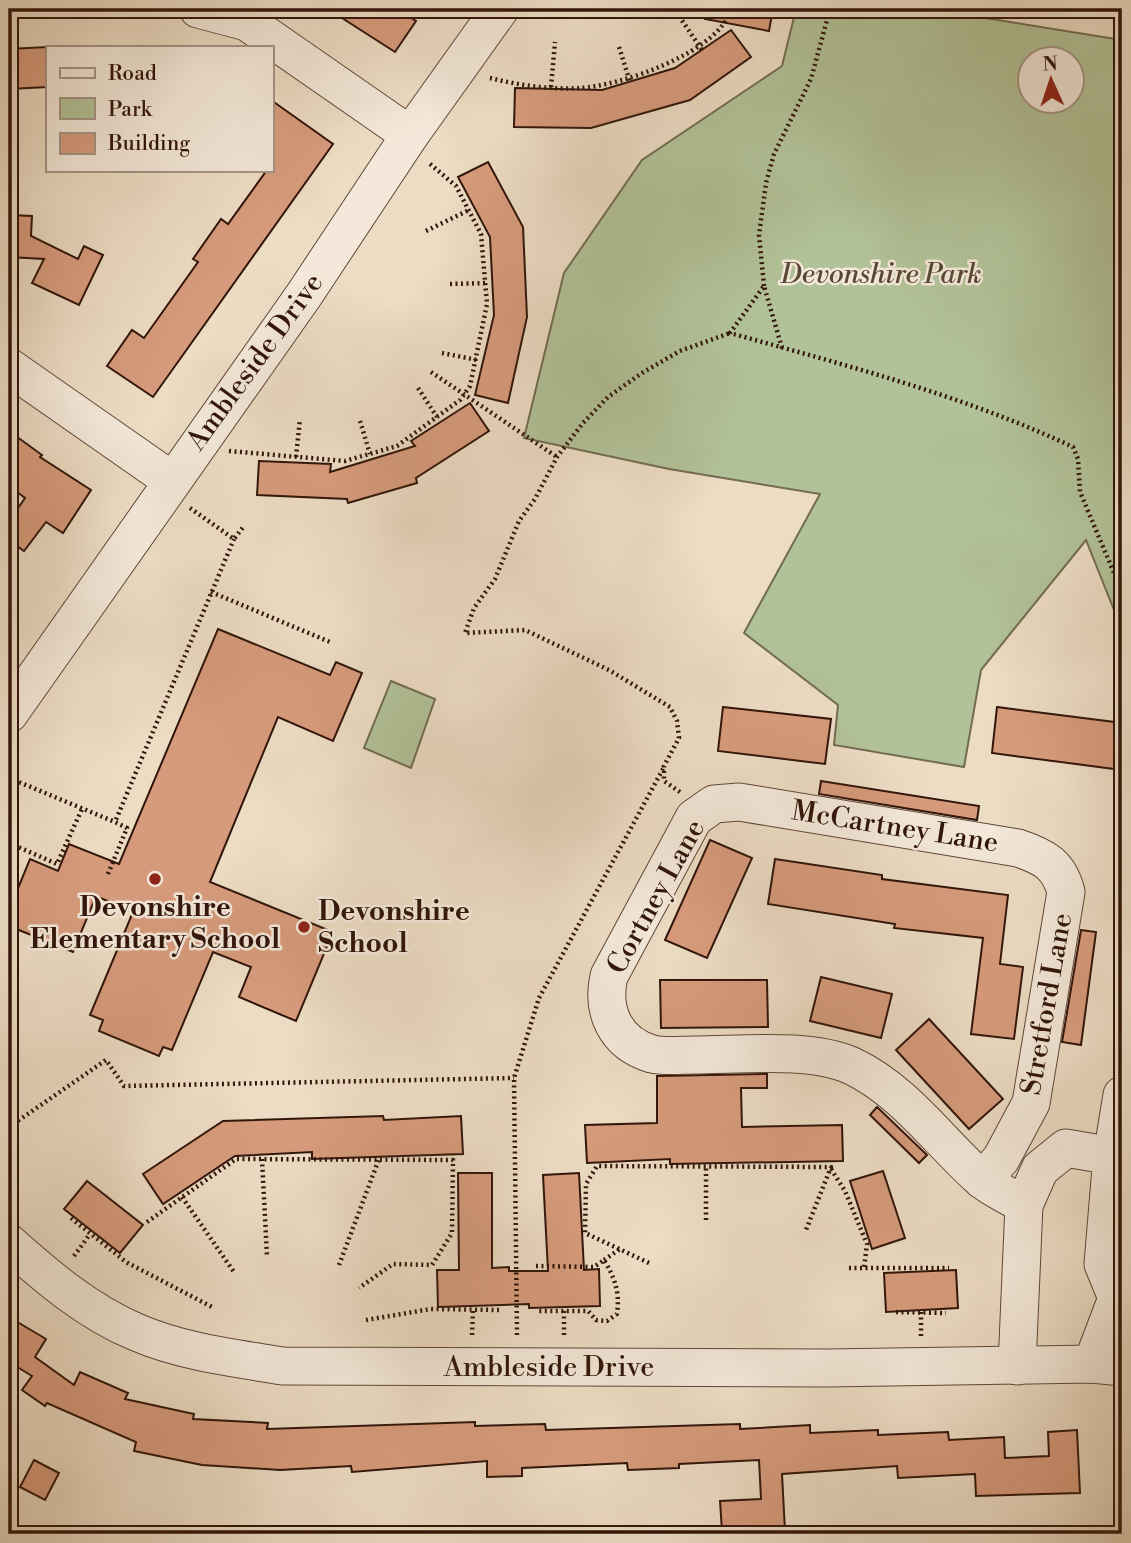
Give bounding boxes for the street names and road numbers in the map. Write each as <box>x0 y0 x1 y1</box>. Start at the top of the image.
street label: Ambleside Drive <box>178 266 331 458</box>
street label: McCartney Lane <box>789 793 1001 861</box>
street label: Cortney Lane <box>599 814 713 980</box>
street label: Stretford Lane <box>1014 910 1080 1098</box>
street label: Ambleside Drive <box>443 1350 654 1385</box>

